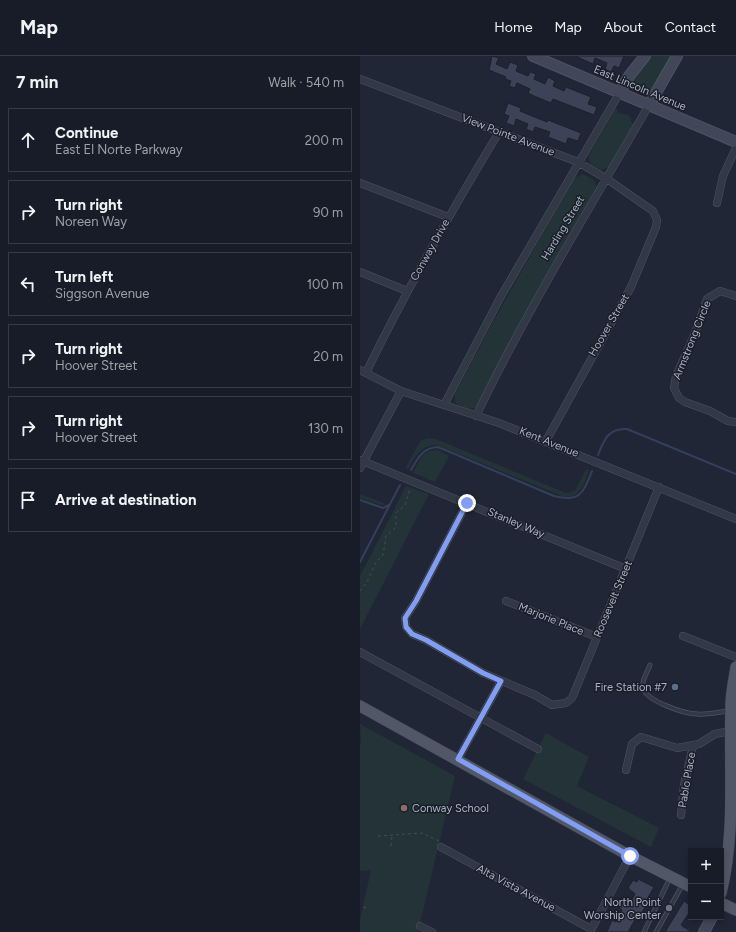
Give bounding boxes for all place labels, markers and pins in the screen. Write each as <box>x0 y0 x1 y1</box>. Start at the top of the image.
place label: Fire Station #7 <box>595 681 667 694</box>
marker: Fire Station #7 <box>670 682 680 692</box>
place label: Conway School <box>412 802 489 815</box>
marker: Conway School <box>399 803 409 813</box>
place label: North Point Worship Center <box>584 896 661 922</box>
marker: North Point Worship Center <box>664 903 674 913</box>

